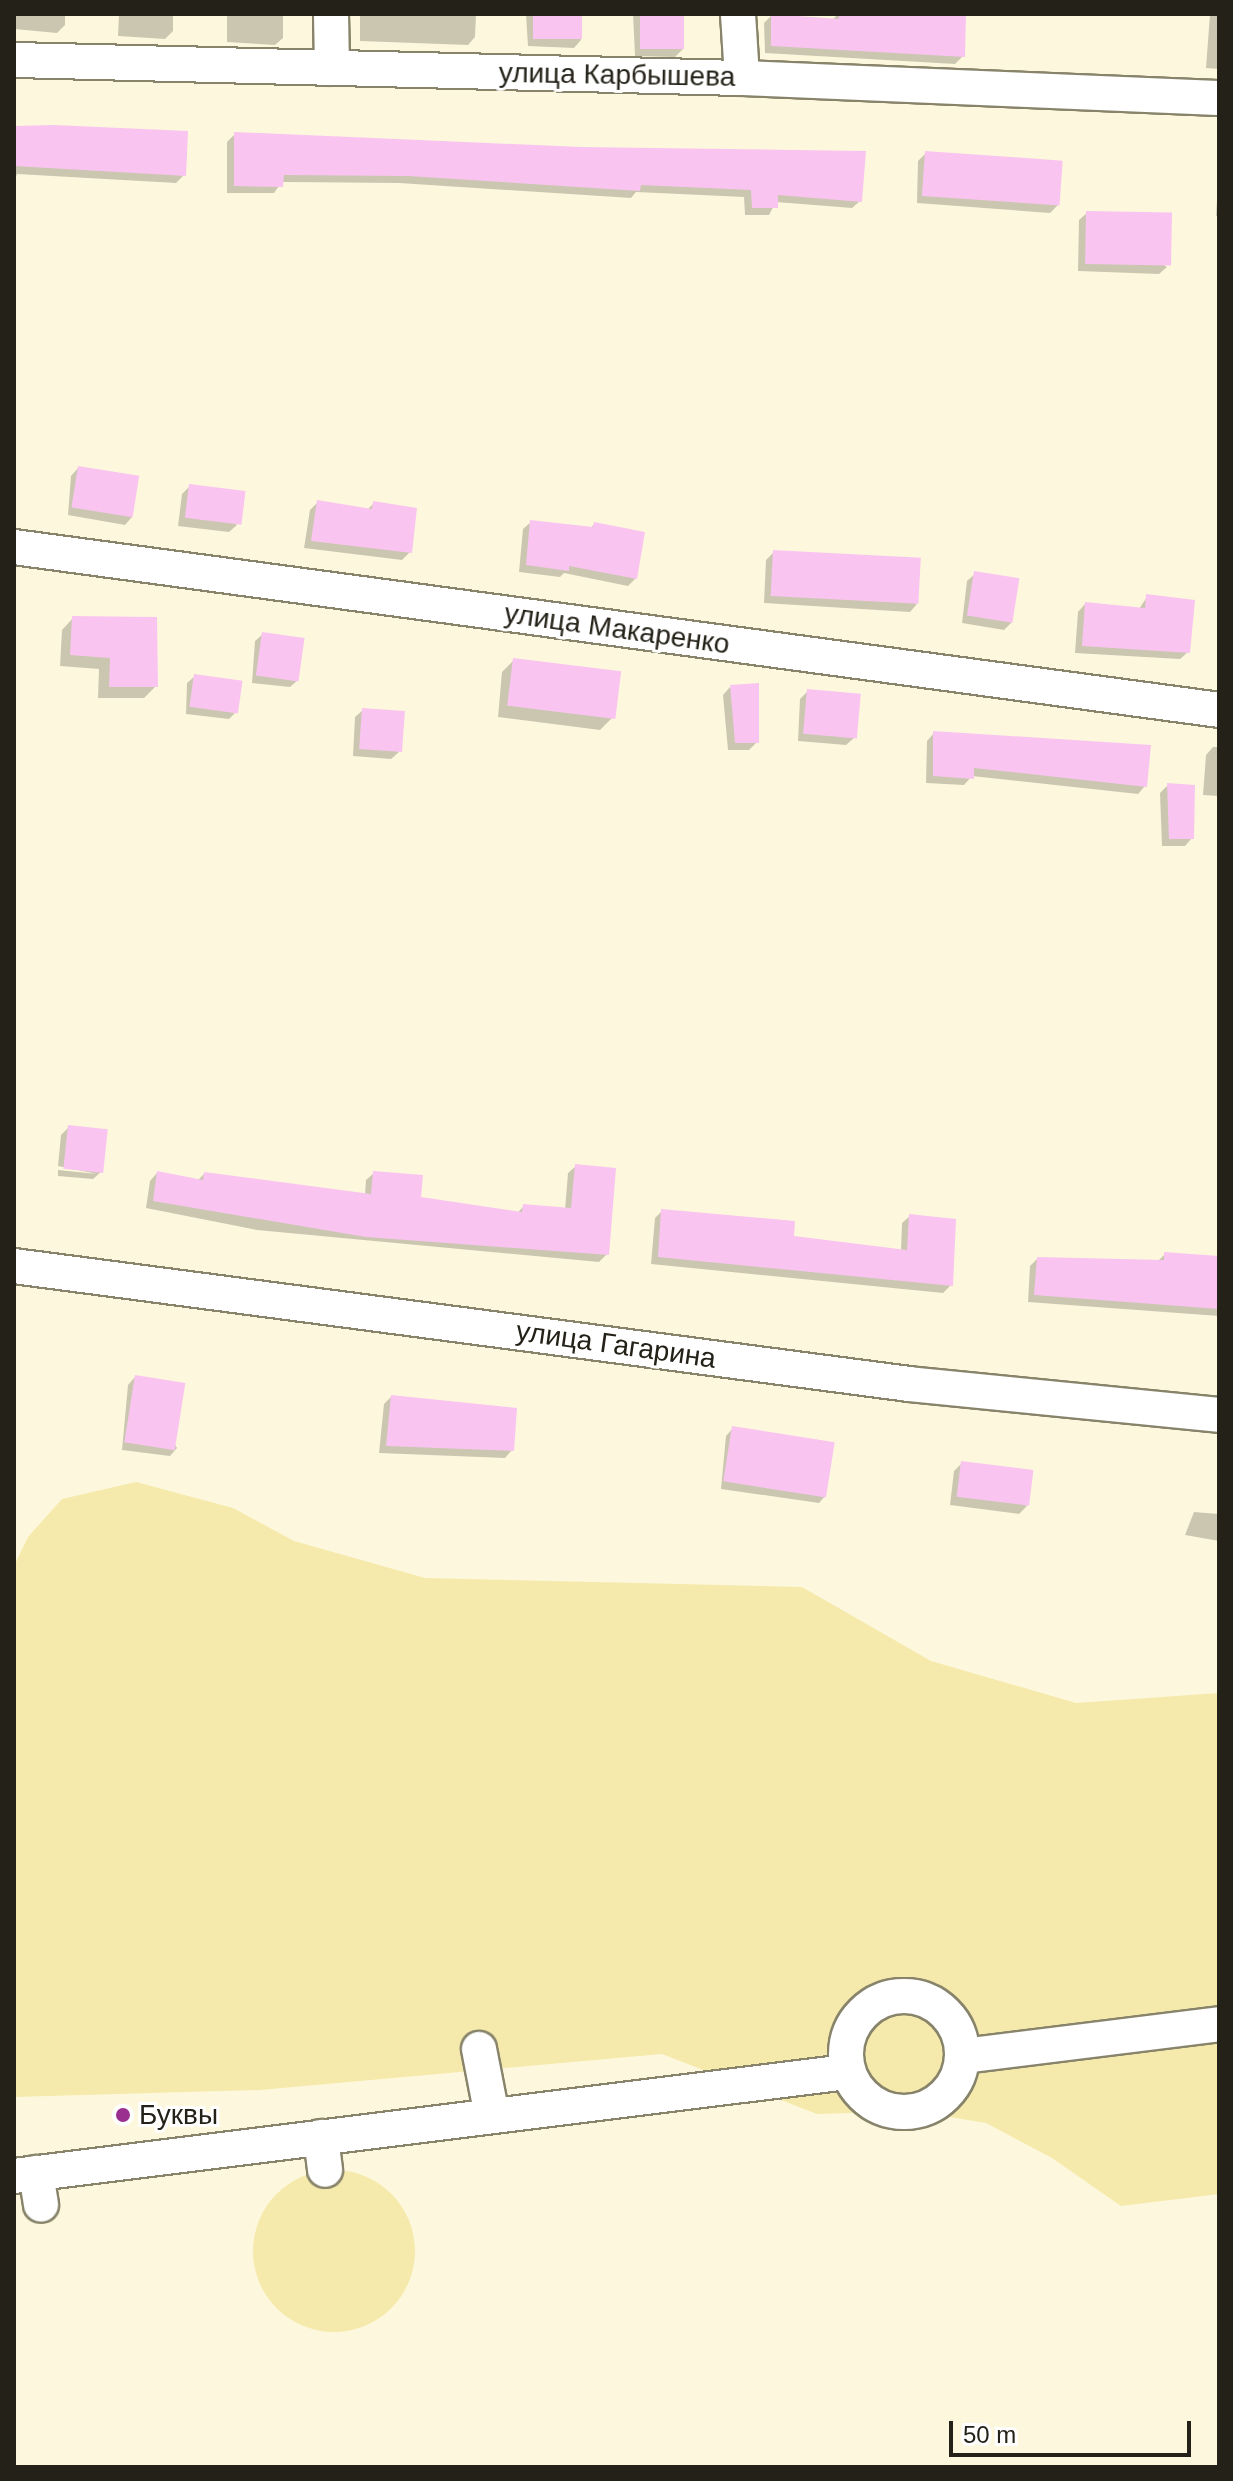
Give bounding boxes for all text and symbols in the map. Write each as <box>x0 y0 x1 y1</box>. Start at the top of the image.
street label: улица Карбышева <box>498 56 736 94</box>
street label: улица Макаренко <box>502 597 732 661</box>
street label: улица Гагарина <box>514 1314 718 1376</box>
place label: Буквы <box>139 2098 218 2132</box>
marker: Буквы <box>114 2106 132 2124</box>
scale bar <box>953 2405 1195 2455</box>
text: 50 m <box>963 2421 1016 2448</box>

